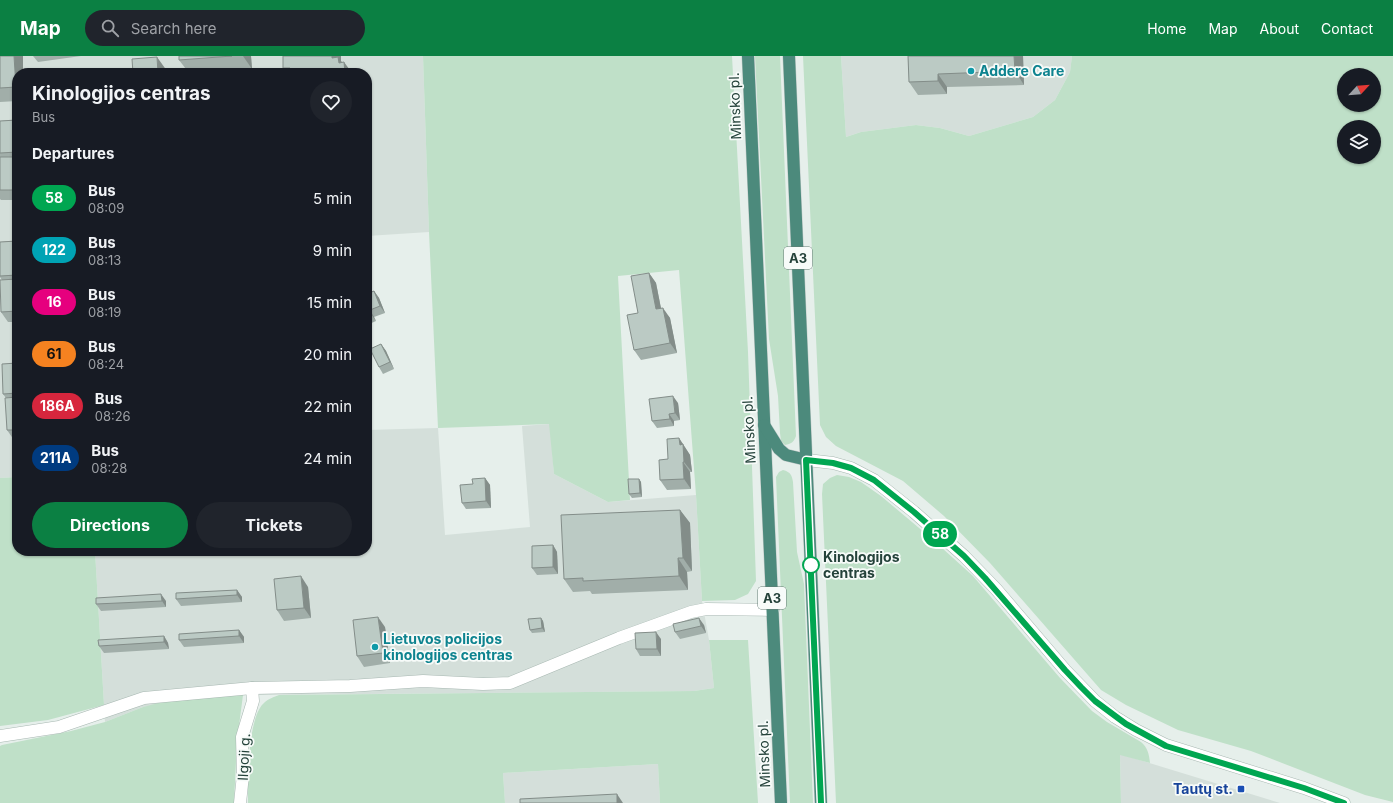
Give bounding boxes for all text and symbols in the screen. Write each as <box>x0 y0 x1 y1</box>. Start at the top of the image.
search box <box>85 10 365 46</box>
text: Map <box>20 17 61 40</box>
icon: search <box>99 17 121 39</box>
text: Search here <box>131 19 216 38</box>
text: Home <box>1147 20 1186 37</box>
text: Map <box>1208 20 1238 37</box>
text: About <box>1260 20 1299 37</box>
text: Contact <box>1321 20 1373 37</box>
place label: Addere Care <box>979 62 1064 79</box>
marker: Addere Care <box>966 66 976 76</box>
north arrow <box>1337 68 1381 112</box>
map controls <box>1337 68 1381 164</box>
street label: Minsko pl. <box>725 72 744 140</box>
button: heart <box>310 81 352 123</box>
text: Kinologijos centras <box>32 82 211 105</box>
text: Bus <box>32 109 55 125</box>
button: layers <box>1337 120 1381 164</box>
text: Departures <box>32 144 114 163</box>
text: Bus <box>88 181 116 200</box>
text: 58 <box>45 189 63 206</box>
text: 5 min <box>313 189 352 208</box>
text: 08:09 <box>88 200 124 216</box>
text: Bus <box>88 233 116 252</box>
text: 122 <box>42 241 66 258</box>
text: 9 min <box>313 241 352 260</box>
road number: A3 <box>784 247 812 269</box>
text: 08:13 <box>88 252 121 268</box>
text: Bus <box>88 285 116 304</box>
text: 16 <box>46 293 62 310</box>
text: 15 min <box>307 293 352 312</box>
text: 08:19 <box>88 304 121 320</box>
text: Bus <box>88 337 116 356</box>
text: 61 <box>46 345 62 362</box>
text: 20 min <box>304 345 352 364</box>
text: 08:24 <box>88 356 124 372</box>
text: Bus <box>95 389 122 408</box>
street label: Minsko pl. <box>738 396 759 464</box>
text: 186A <box>40 397 75 414</box>
text: 22 min <box>304 397 352 416</box>
text: 08:26 <box>95 408 131 424</box>
text: Bus <box>91 441 119 460</box>
text: 211A <box>40 449 71 466</box>
text: 24 min <box>304 449 352 468</box>
text: 08:28 <box>91 460 127 476</box>
button: Directions <box>32 502 188 548</box>
button: Tickets <box>196 502 352 548</box>
line badge: 58 <box>922 521 958 547</box>
text: 58 <box>931 525 949 542</box>
place label: Kinologijos centras <box>823 548 900 581</box>
marker: Kinologijos centras <box>802 556 820 574</box>
road number: A3 <box>758 587 786 609</box>
place label: Lietuvos policijos kinologijos centras <box>383 630 513 663</box>
marker: Lietuvos policijos kinologijos centras <box>370 642 380 652</box>
street label: Minsko pl. <box>754 720 773 788</box>
street label: Ilgoji g. <box>234 733 253 781</box>
place label: Tautų st. <box>1173 780 1233 797</box>
marker: Tautų st. <box>1236 784 1246 794</box>

